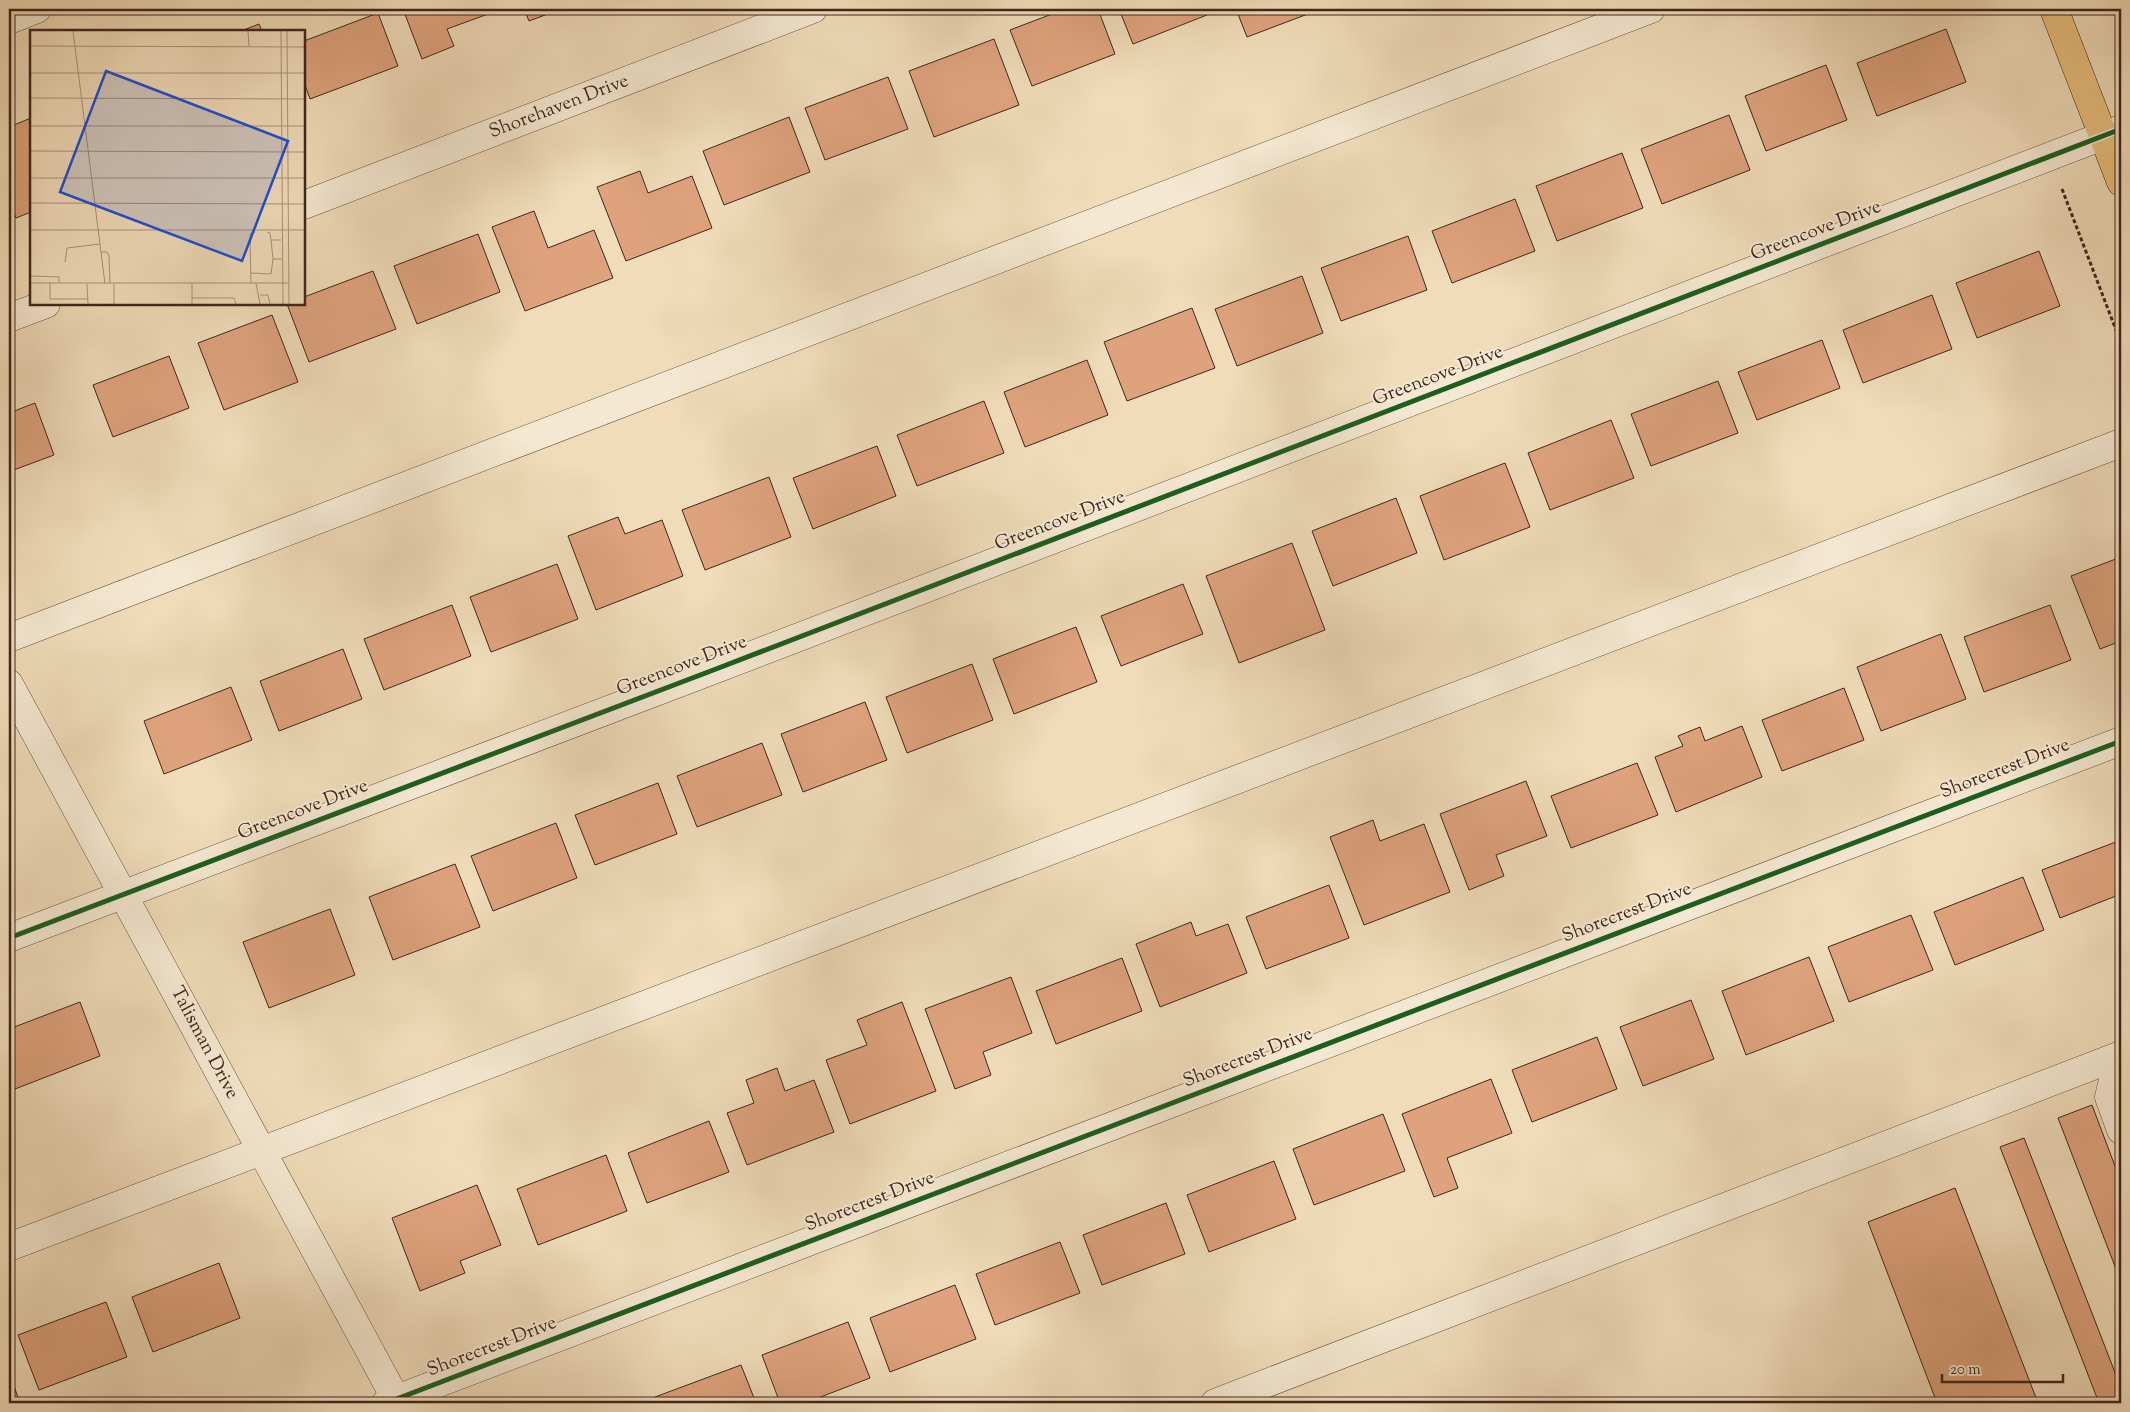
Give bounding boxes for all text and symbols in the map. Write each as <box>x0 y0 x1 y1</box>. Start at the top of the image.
inset map <box>30 30 305 305</box>
street label: Shorehaven Drive <box>485 68 633 146</box>
street label: Greencove Drive <box>1747 194 1885 268</box>
street label: Greencove Drive <box>1369 339 1507 413</box>
street label: Greencove Drive <box>991 484 1129 558</box>
street label: Greencove Drive <box>613 629 751 703</box>
street label: Shorecrest Drive <box>1936 732 2074 806</box>
street label: Greencove Drive <box>234 773 372 847</box>
street label: Shorecrest Drive <box>1558 876 1696 950</box>
street label: Talisman Drive <box>163 982 245 1104</box>
street label: Shorecrest Drive <box>1179 1021 1317 1095</box>
street label: Shorecrest Drive <box>801 1165 939 1239</box>
street label: Shorecrest Drive <box>423 1310 561 1384</box>
scale bar <box>1942 1352 2064 1384</box>
text: 20 m <box>1950 1360 1981 1381</box>

